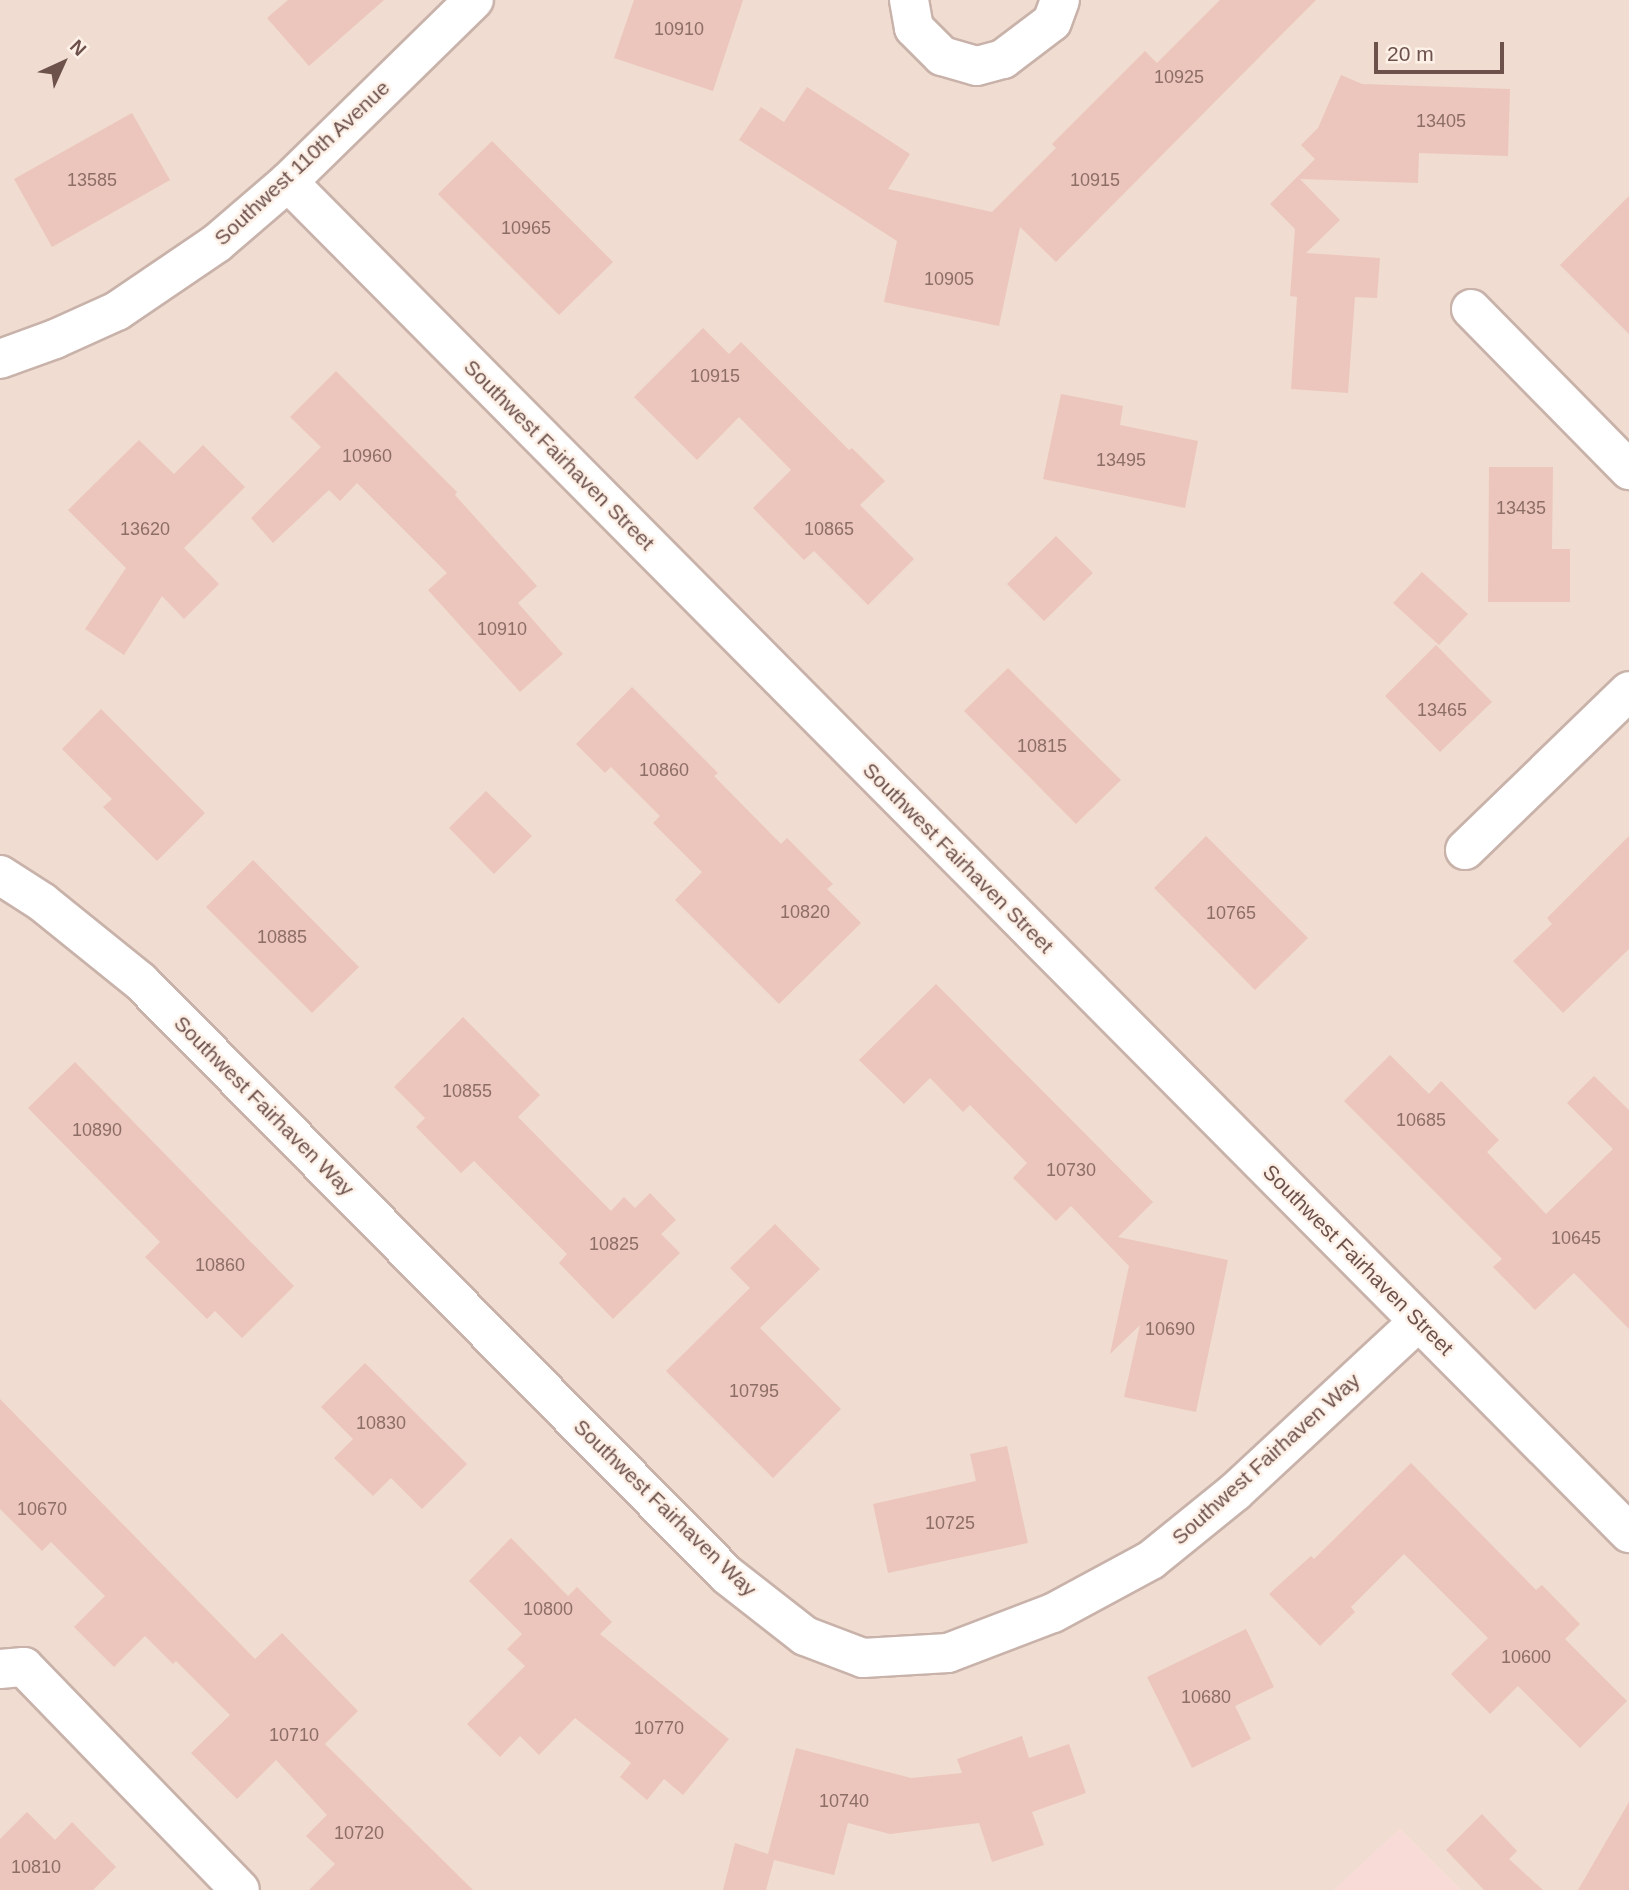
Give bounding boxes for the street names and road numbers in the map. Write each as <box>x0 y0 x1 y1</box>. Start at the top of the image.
street label: Southwest 110th Avenue <box>209 75 395 251</box>
street label: Southwest Fairhaven Street <box>458 354 660 556</box>
street label: Southwest Fairhaven Street <box>857 757 1059 959</box>
street label: Southwest Fairhaven Way <box>169 1011 359 1201</box>
street label: Southwest Fairhaven Street <box>1257 1159 1459 1361</box>
street label: Southwest Fairhaven Way <box>1167 1368 1365 1550</box>
street label: Southwest Fairhaven Way <box>568 1414 762 1602</box>

